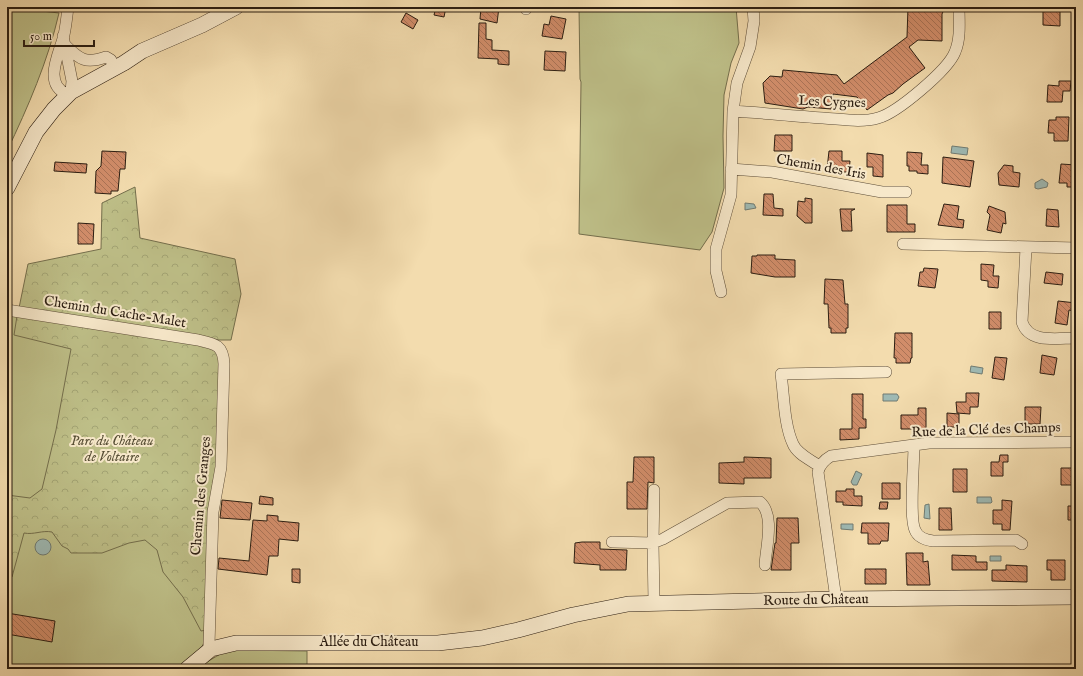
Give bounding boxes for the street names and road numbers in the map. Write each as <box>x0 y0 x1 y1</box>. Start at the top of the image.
street label: Les Cygnes <box>798 92 866 112</box>
street label: Chemin des Iris <box>775 150 867 184</box>
street label: Chemin du Cache-Malet <box>43 292 187 332</box>
street label: Rue de la Clé des Champs <box>911 418 1061 442</box>
street label: Chemin des Granges <box>187 436 215 556</box>
street label: Route du Château <box>763 590 869 610</box>
street label: Allée du Château <box>319 633 418 651</box>

